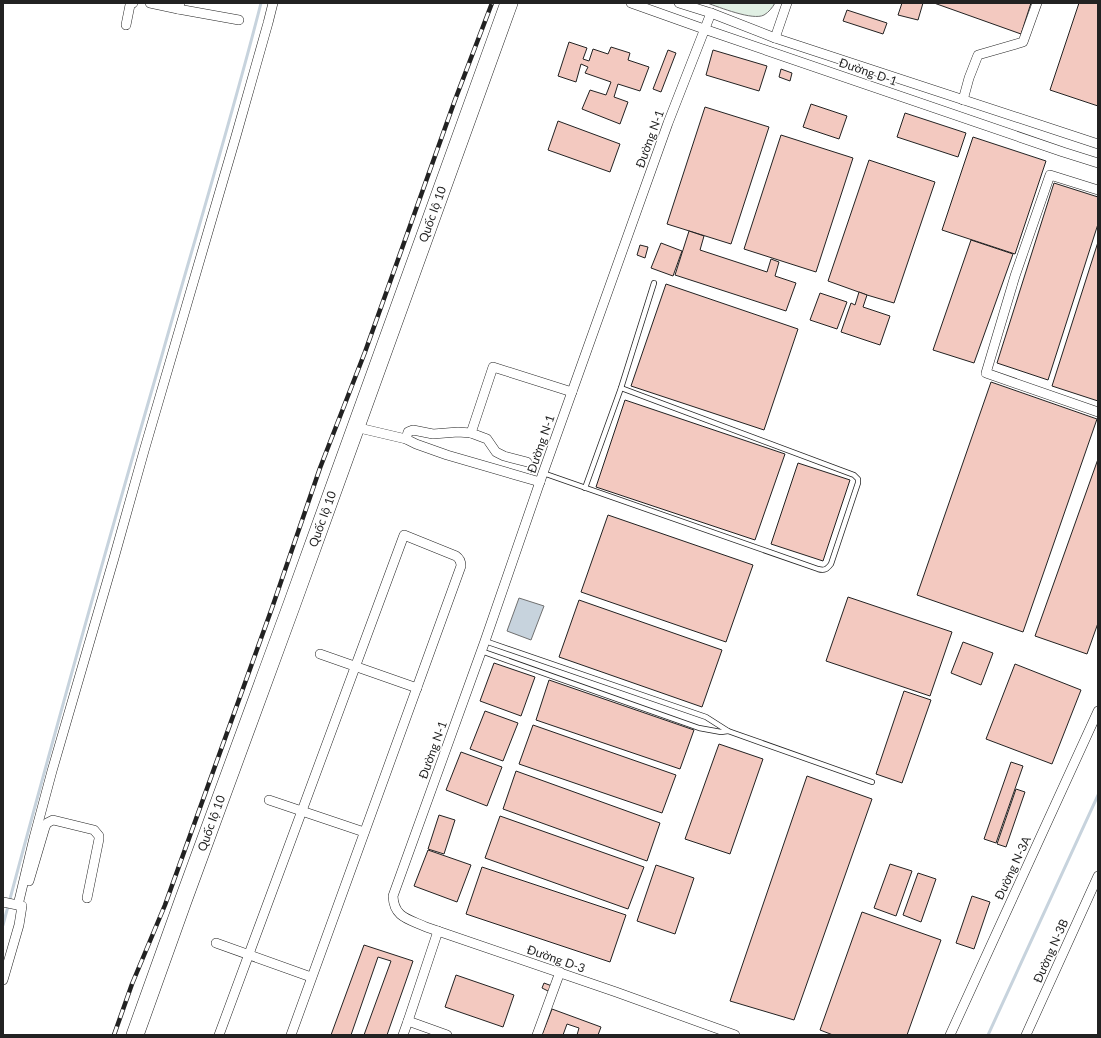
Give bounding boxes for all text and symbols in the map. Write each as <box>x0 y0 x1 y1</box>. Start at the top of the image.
street label: Đường D-1 <box>837 55 899 88</box>
street label: Đường N-1 <box>632 108 667 170</box>
street label: Quốc lộ 10 <box>415 184 449 244</box>
street label: Đường N-1 <box>524 413 557 475</box>
street label: Quốc lộ 10 <box>305 489 339 549</box>
street label: Đường N-1 <box>415 719 450 781</box>
street label: Quốc lộ 10 <box>194 793 228 853</box>
street label: Đường N-3A <box>991 833 1034 902</box>
street label: Đường N-3B <box>1030 916 1071 985</box>
street label: Đường D-3 <box>525 942 587 975</box>

